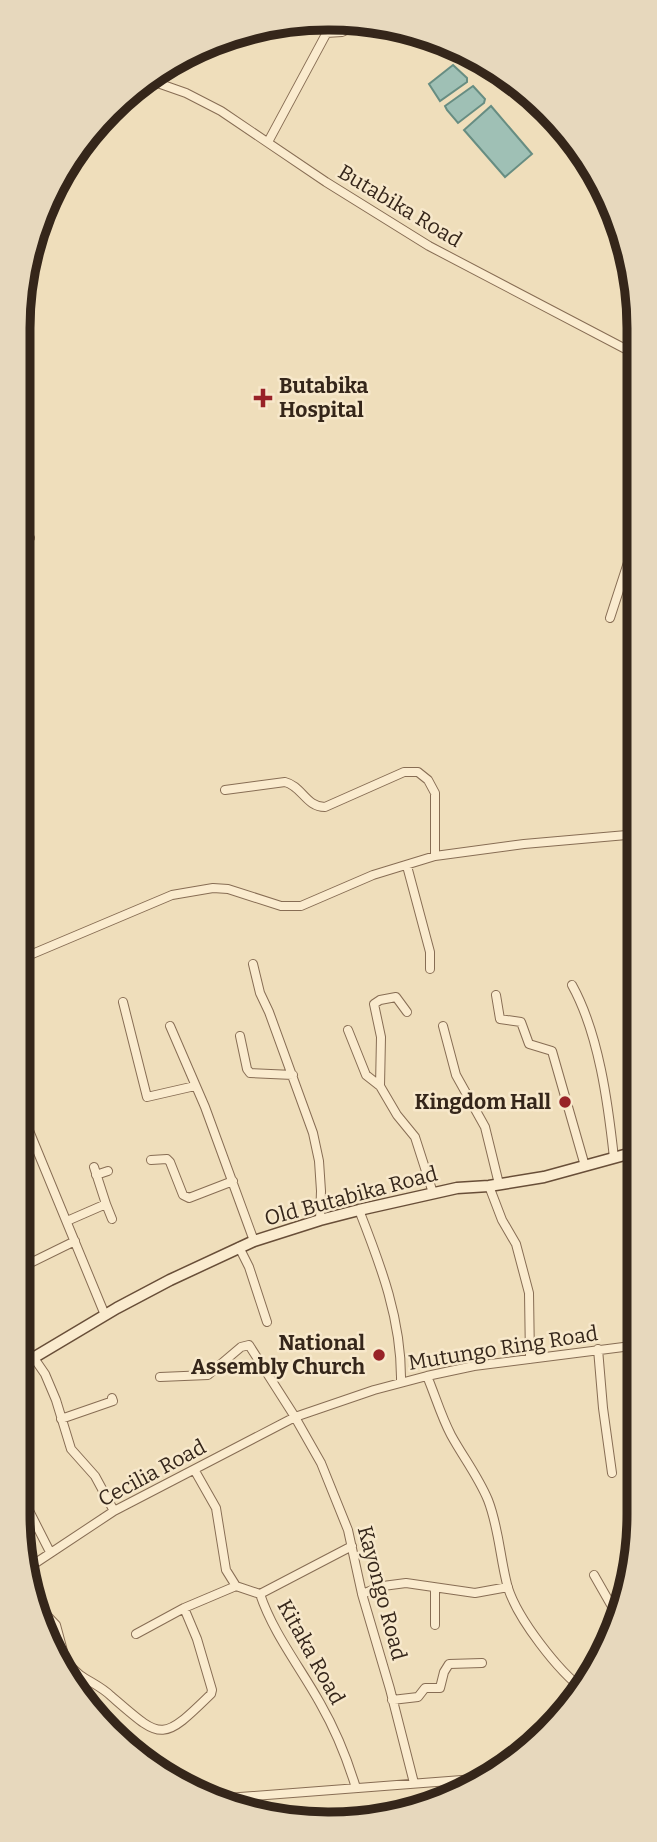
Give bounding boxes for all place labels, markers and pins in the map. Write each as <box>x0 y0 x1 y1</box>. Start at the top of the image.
place label: Butabika Hospital <box>279 373 369 423</box>
marker: Butabika Hospital <box>253 388 273 408</box>
place label: Kingdom Hall <box>415 1089 551 1115</box>
marker: Kingdom Hall <box>557 1094 573 1110</box>
place label: National Assembly Church <box>191 1330 366 1380</box>
marker: National Assembly Church <box>371 1347 387 1363</box>

